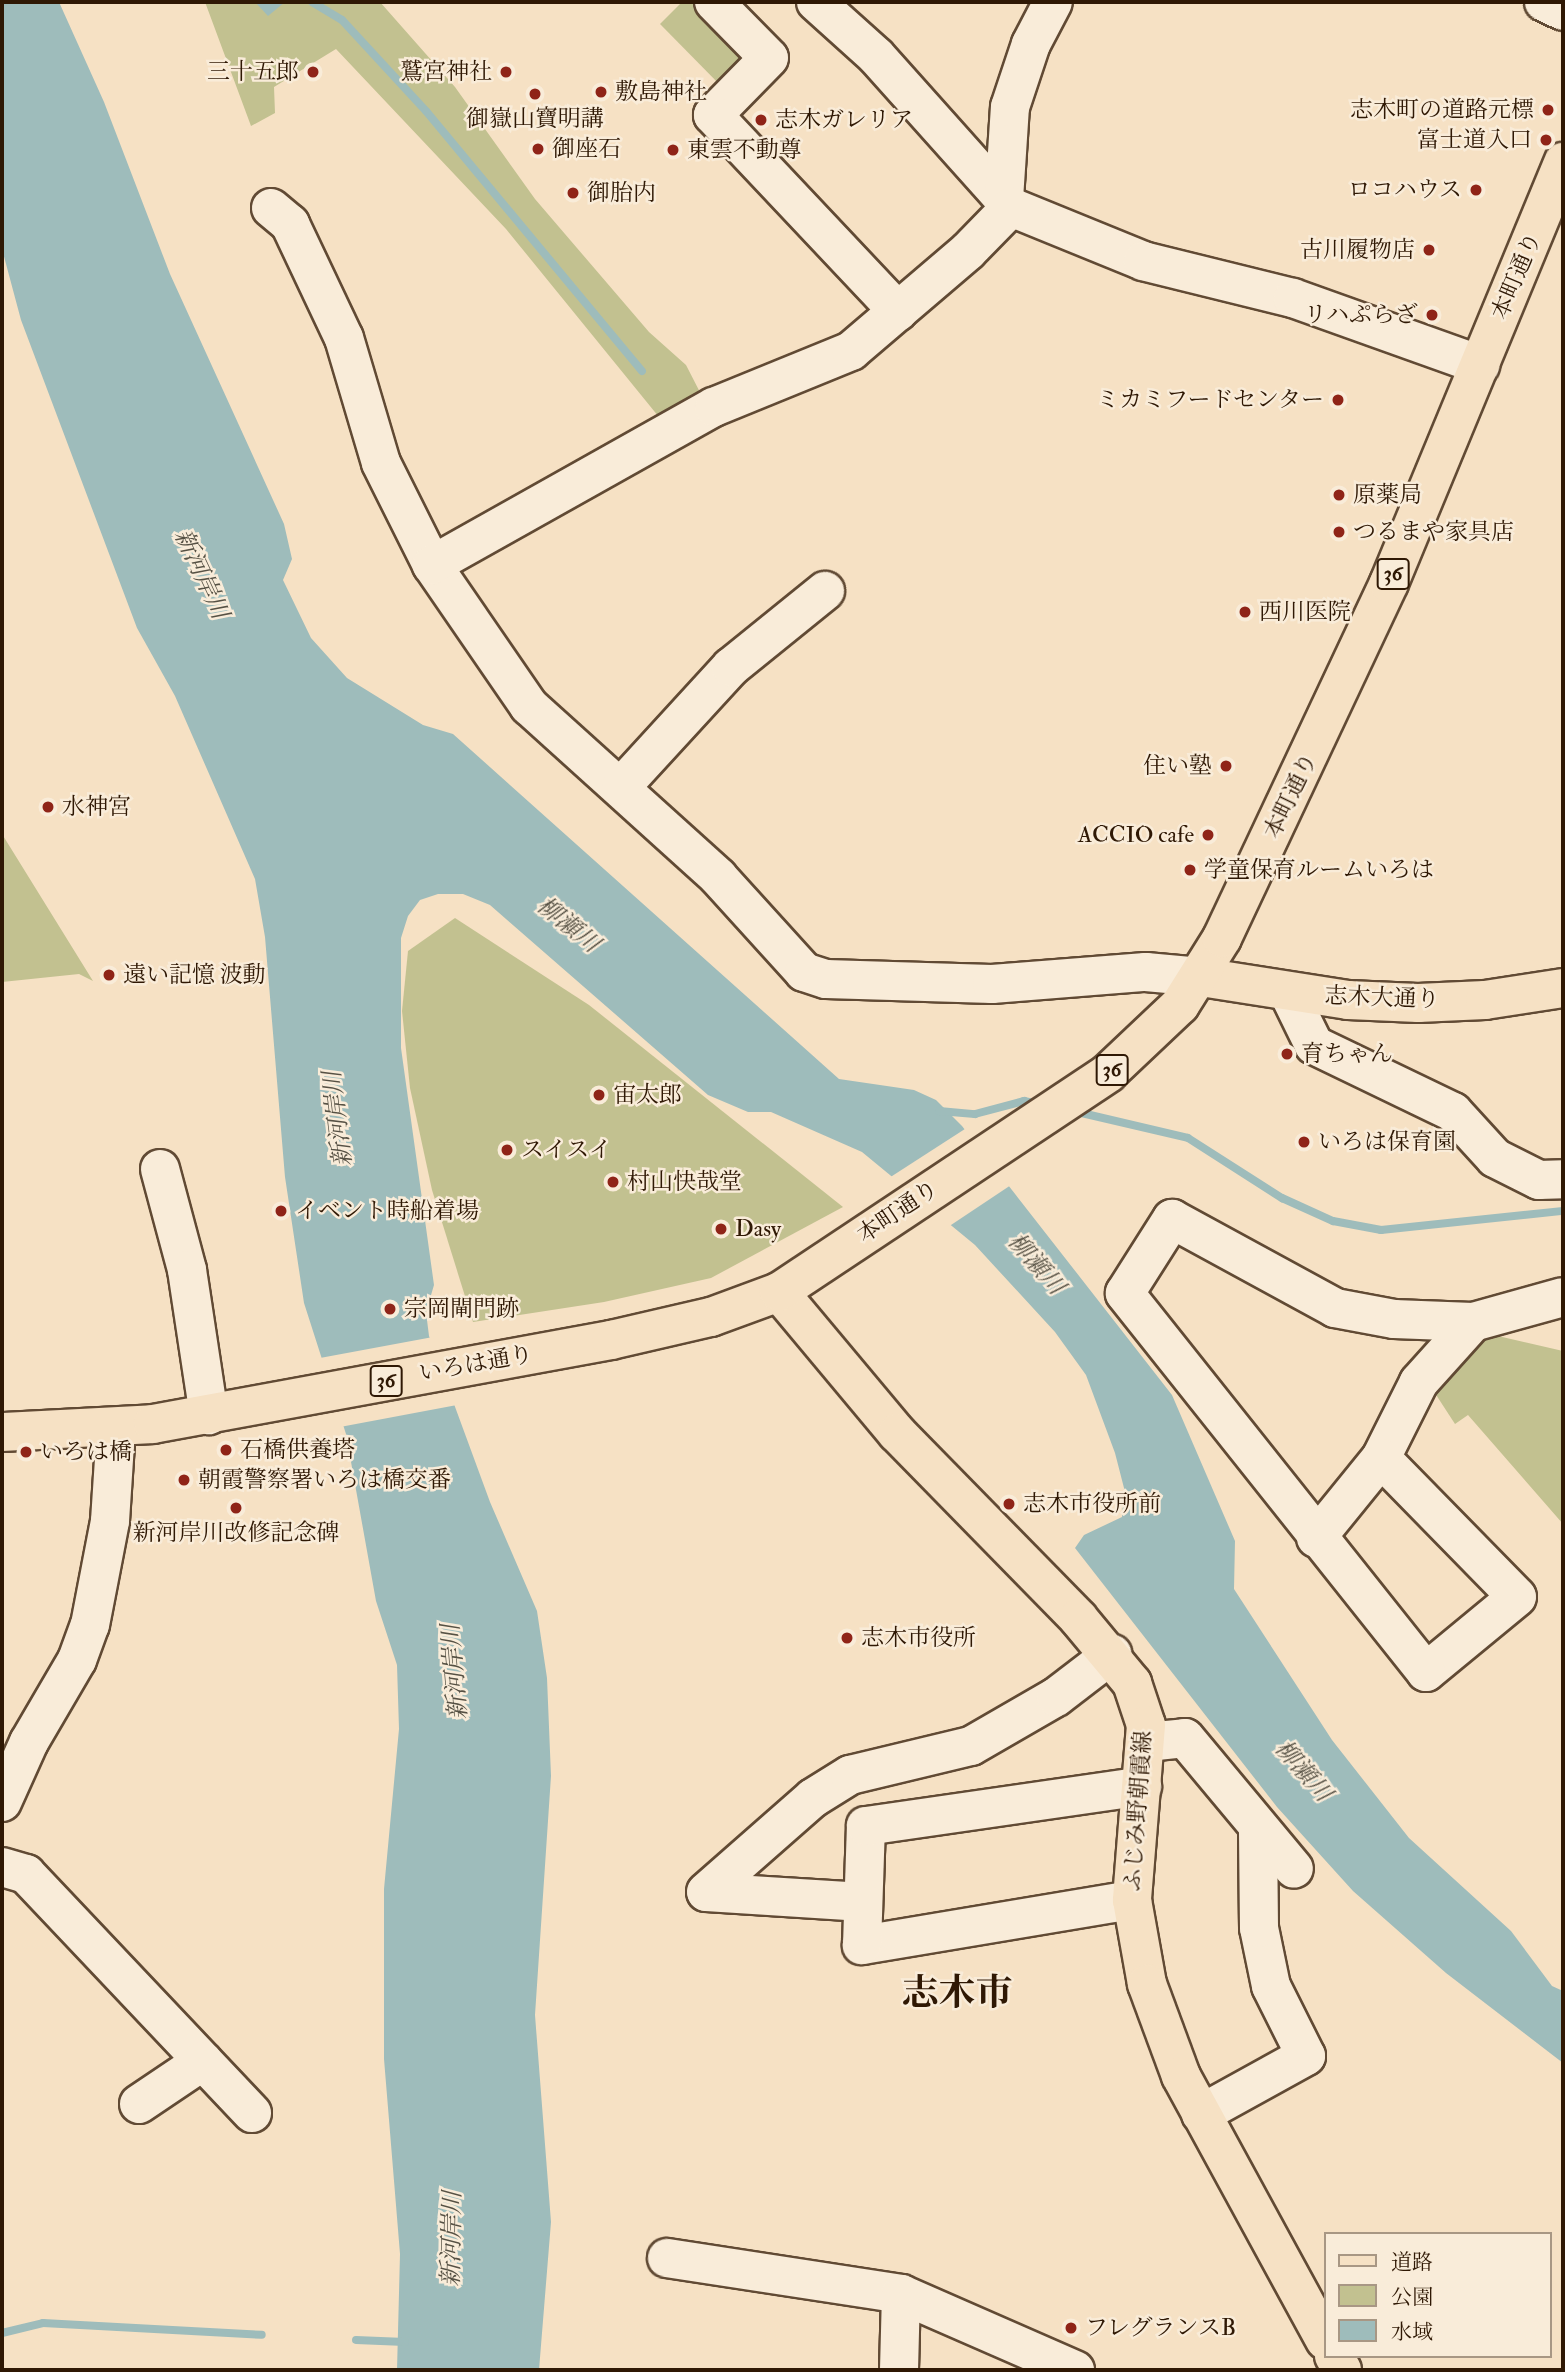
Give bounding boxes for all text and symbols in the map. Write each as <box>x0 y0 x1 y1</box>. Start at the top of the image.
place label: 三十五郎 <box>207 58 299 86</box>
place label: 鷲宮神社 <box>400 58 492 86</box>
marker: 三十五郎 <box>305 64 321 80</box>
marker: 鷲宮神社 <box>498 64 514 80</box>
place label: 敷島神社 <box>615 78 707 106</box>
marker: 敷島神社 <box>593 84 609 100</box>
marker: 御嶽山寶明講 <box>527 86 543 102</box>
place label: 志木町の道路元標 <box>1350 96 1534 124</box>
marker: 志木町の道路元標 <box>1540 102 1556 118</box>
place label: 御嶽山寶明講 <box>466 105 604 133</box>
place label: 志木ガレリア <box>775 106 913 134</box>
marker: 志木ガレリア <box>753 112 769 128</box>
place label: 富士道入口 <box>1417 126 1532 154</box>
marker: 富士道入口 <box>1538 132 1554 148</box>
place label: 御座石 <box>552 135 621 163</box>
place label: 東雲不動尊 <box>687 136 802 164</box>
marker: 御座石 <box>530 141 546 157</box>
marker: 東雲不動尊 <box>665 142 681 158</box>
place label: ロコハウス <box>1347 176 1462 204</box>
place label: 御胎内 <box>587 179 656 207</box>
marker: ロコハウス <box>1468 182 1484 198</box>
marker: 御胎内 <box>565 185 581 201</box>
street label: 本町通り <box>1486 228 1548 324</box>
place label: 古川履物店 <box>1300 236 1415 264</box>
marker: 古川履物店 <box>1421 242 1437 258</box>
place label: リハぷらざ <box>1303 301 1418 329</box>
marker: リハぷらざ <box>1424 307 1440 323</box>
place label: ミカミフードセンター <box>1095 386 1324 414</box>
marker: ミカミフードセンター <box>1330 392 1346 408</box>
place label: 原薬局 <box>1353 481 1422 509</box>
marker: 原薬局 <box>1331 487 1347 503</box>
place label: つるまや家具店 <box>1353 518 1514 546</box>
water label: 新河岸川 <box>168 524 234 624</box>
marker: つるまや家具店 <box>1331 524 1347 540</box>
road number: 36 <box>1376 556 1410 592</box>
place label: 西川医院 <box>1259 598 1351 626</box>
marker: 西川医院 <box>1237 604 1253 620</box>
street label: 本町通り <box>1258 749 1324 843</box>
place label: 住い塾 <box>1143 752 1212 780</box>
marker: 住い塾 <box>1218 758 1234 774</box>
place label: 水神宮 <box>62 793 131 821</box>
marker: 水神宮 <box>40 799 56 815</box>
place label: ACCIO cafe <box>1078 821 1194 849</box>
marker: ACCIO cafe <box>1200 827 1216 843</box>
place label: 学童保育ルームいろは <box>1204 856 1434 884</box>
marker: 学童保育ルームいろは <box>1182 862 1198 878</box>
water label: 柳瀬川 <box>531 891 605 959</box>
place label: 遠い記憶 波動 <box>123 961 266 989</box>
marker: 遠い記憶 波動 <box>101 967 117 983</box>
street label: 志木大通り <box>1324 982 1440 1014</box>
place label: 育ちゃん <box>1301 1040 1393 1068</box>
marker: 育ちゃん <box>1279 1046 1295 1062</box>
road number: 36 <box>1094 1052 1130 1088</box>
water label: 新河岸川 <box>318 1070 358 1168</box>
place label: 宙太郎 <box>613 1081 682 1109</box>
marker: 宙太郎 <box>591 1087 607 1103</box>
place label: いろは保育園 <box>1318 1128 1456 1156</box>
marker: いろは保育園 <box>1296 1134 1312 1150</box>
place label: スイスイ <box>521 1136 613 1164</box>
marker: スイスイ <box>499 1142 515 1158</box>
place label: 村山快哉堂 <box>627 1168 742 1196</box>
marker: 村山快哉堂 <box>605 1174 621 1190</box>
street label: 本町通り <box>852 1175 944 1249</box>
place label: イベント時船着場 <box>295 1197 479 1225</box>
marker: イベント時船着場 <box>273 1203 289 1219</box>
place label: Dasy <box>735 1215 781 1243</box>
marker: Dasy <box>713 1221 729 1237</box>
water label: 柳瀬川 <box>1002 1227 1070 1301</box>
place label: 宗岡閘門跡 <box>404 1295 519 1323</box>
marker: 宗岡閘門跡 <box>382 1301 398 1317</box>
street label: いろは通り <box>417 1340 535 1388</box>
road number: 36 <box>368 1364 404 1398</box>
place label: 石橋供養塔 <box>240 1436 355 1464</box>
place label: いろは橋 <box>40 1438 132 1466</box>
marker: 石橋供養塔 <box>218 1442 234 1458</box>
marker: いろは橋 <box>18 1444 34 1460</box>
place label: 朝霞警察署いろは橋交番 <box>198 1466 451 1494</box>
marker: 朝霞警察署いろは橋交番 <box>176 1472 192 1488</box>
place label: 志木市役所前 <box>1023 1490 1161 1518</box>
marker: 志木市役所前 <box>1001 1496 1017 1512</box>
marker: 新河岸川改修記念碑 <box>228 1500 244 1516</box>
place label: 新河岸川改修記念碑 <box>133 1519 339 1547</box>
water label: 新河岸川 <box>436 1623 474 1721</box>
place label: 志木市役所 <box>861 1624 976 1652</box>
marker: 志木市役所 <box>839 1630 855 1646</box>
street label: ふじみ野朝霞線 <box>1119 1730 1157 1892</box>
water label: 柳瀬川 <box>1269 1734 1337 1808</box>
district label: 志木市 <box>902 1972 1012 2016</box>
water label: 新河岸川 <box>437 2191 467 2287</box>
legend <box>1324 2232 1551 2358</box>
text: 道路 <box>1391 2249 1433 2276</box>
text: 公園 <box>1391 2284 1433 2311</box>
place label: フレグランスB <box>1085 2314 1238 2342</box>
text: 水域 <box>1391 2319 1433 2346</box>
marker: フレグランスB <box>1063 2320 1079 2336</box>

